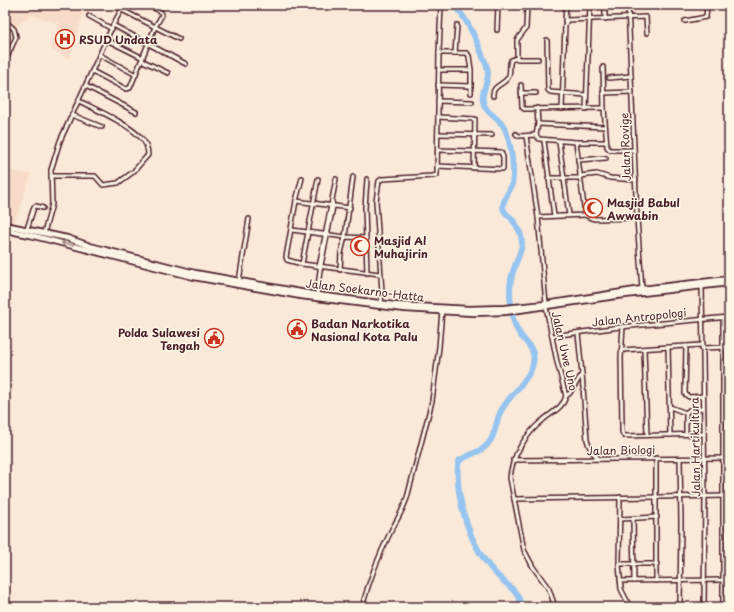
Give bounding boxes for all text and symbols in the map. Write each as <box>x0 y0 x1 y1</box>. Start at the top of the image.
hospital icon: RSUD Undata <box>54 28 76 50</box>
place label: RSUD Undata <box>79 31 158 48</box>
street label: Jalan Rovige <box>615 112 635 181</box>
place label: Masjid Babul Awwabin <box>606 194 680 224</box>
mosque icon: Masjid Babul Awwabin <box>582 197 604 219</box>
place label: Masjid Al Muhajirin <box>374 232 428 262</box>
mosque icon: Masjid Al Muhajirin <box>349 235 371 257</box>
one-way arrow <box>61 240 74 248</box>
street label: Jalan Soekarno-Hatta <box>305 274 425 306</box>
street label: Jalan Antropologi <box>591 304 687 330</box>
street label: Jalan Uwe Uno <box>548 310 582 392</box>
place label: Badan Narkotika Nasional Kota Palu <box>311 315 418 345</box>
public building icon: Badan Narkotika Nasional Kota Palu <box>286 318 308 340</box>
place label: Polda Sulawesi Tengah <box>118 324 201 354</box>
public building icon: Polda Sulawesi Tengah <box>203 327 225 349</box>
street label: Jalan Hartikultura <box>686 397 704 497</box>
street label: Jalan Biologi <box>587 441 655 459</box>

